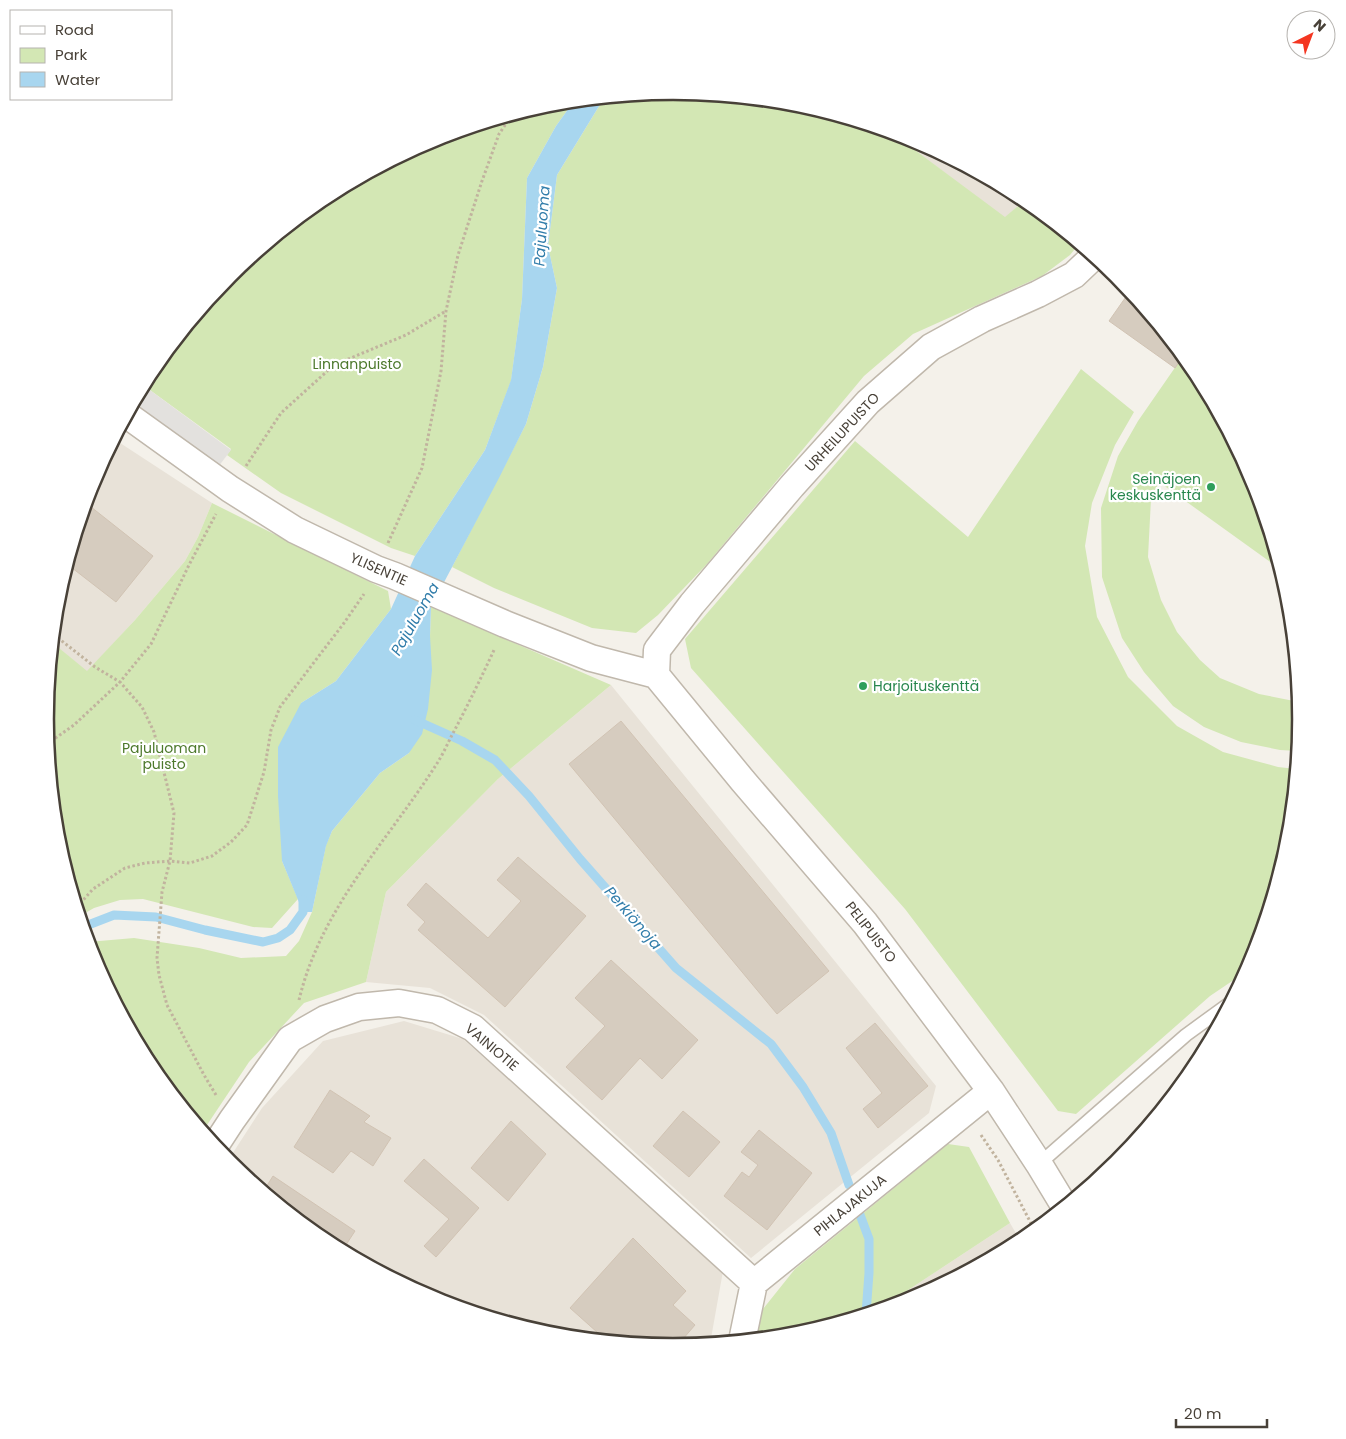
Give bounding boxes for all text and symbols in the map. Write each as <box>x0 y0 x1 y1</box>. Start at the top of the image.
legend <box>10 10 172 100</box>
north arrow <box>1286 10 1336 60</box>
text: N <box>1309 14 1330 36</box>
text: Road <box>55 19 94 40</box>
text: Park <box>55 44 87 65</box>
text: Water <box>55 69 101 90</box>
water label: Pajuluoma <box>528 185 555 267</box>
park label: Linnanpuisto <box>312 354 402 374</box>
street label: URHEILUPUISTO <box>800 388 884 476</box>
place label: Seinäjoen keskuskenttä <box>1110 469 1201 505</box>
marker: Seinäjoen keskuskenttä <box>1205 481 1217 493</box>
street label: YLISENTIE <box>347 547 411 591</box>
water label: Pajuluoma <box>385 579 444 659</box>
place label: Harjoituskenttä <box>873 676 979 696</box>
marker: Harjoituskenttä <box>857 680 869 692</box>
park label: Pajuluoman puisto <box>122 738 206 774</box>
water label: Perkiönoja <box>600 881 667 954</box>
street label: PELIPUISTO <box>841 897 901 967</box>
street label: VAINIOTIE <box>461 1018 523 1076</box>
street label: PIHLAJAKUJA <box>809 1169 891 1241</box>
scale bar <box>1176 1396 1267 1428</box>
text: 20 m <box>1184 1403 1222 1424</box>

